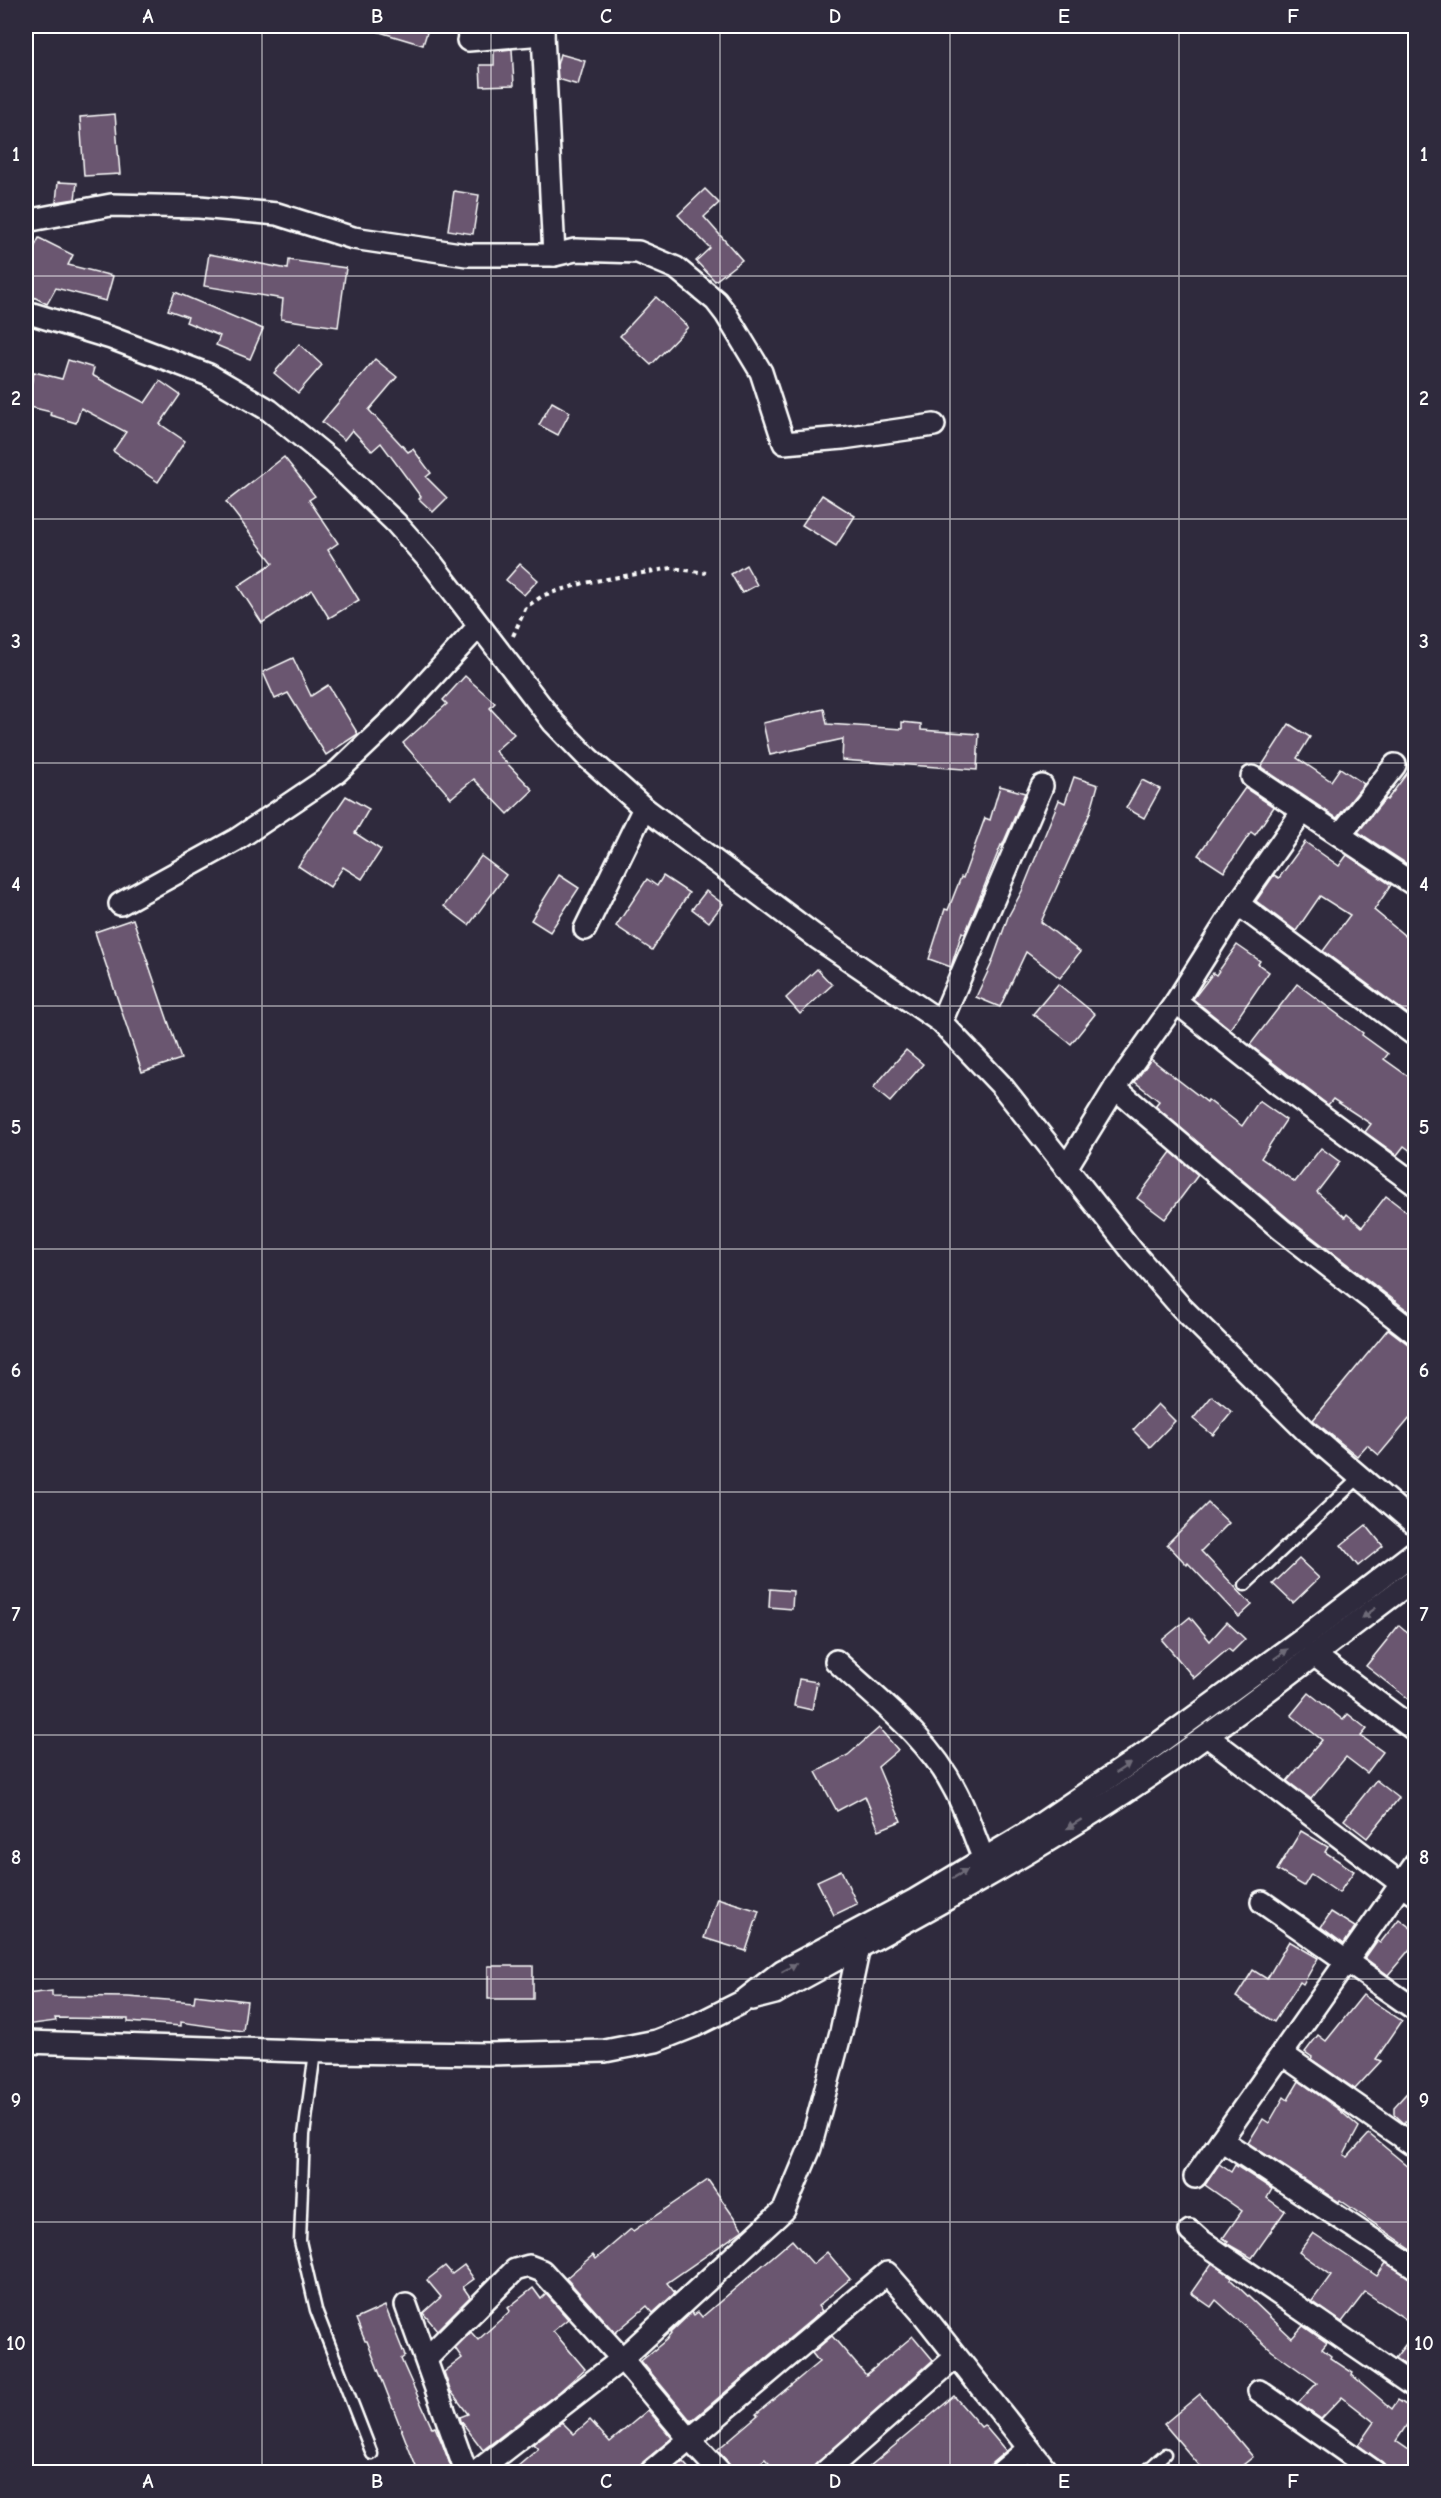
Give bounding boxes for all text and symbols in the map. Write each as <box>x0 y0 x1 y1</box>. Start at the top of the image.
text: A <box>142 5 154 28</box>
text: B <box>371 5 383 28</box>
text: C <box>600 5 612 28</box>
text: D <box>829 5 841 28</box>
text: E <box>1058 5 1070 28</box>
text: F <box>1287 5 1299 28</box>
text: 1 <box>12 143 20 166</box>
text: 1 <box>1420 143 1428 166</box>
text: 2 <box>11 387 21 410</box>
text: 2 <box>1419 387 1429 410</box>
text: 3 <box>11 630 21 653</box>
text: 3 <box>1419 630 1429 653</box>
text: 4 <box>11 873 21 896</box>
text: 4 <box>1419 873 1429 896</box>
text: 5 <box>11 1116 21 1139</box>
text: 5 <box>1419 1116 1429 1139</box>
text: 6 <box>11 1359 21 1382</box>
text: 6 <box>1419 1359 1429 1382</box>
text: 7 <box>12 1603 21 1626</box>
text: 7 <box>1420 1603 1429 1626</box>
one-way arrow <box>1361 1606 1376 1618</box>
one-way arrow <box>1273 1648 1289 1660</box>
one-way arrow <box>1115 1762 1131 1774</box>
one-way arrow <box>1066 1819 1082 1830</box>
text: 8 <box>11 1846 21 1869</box>
text: 8 <box>1419 1846 1429 1869</box>
one-way arrow <box>952 1868 968 1879</box>
one-way arrow <box>781 1963 798 1973</box>
text: 9 <box>11 2089 21 2112</box>
text: 9 <box>1419 2089 1429 2112</box>
text: 10 <box>6 2332 26 2355</box>
text: 10 <box>1414 2332 1434 2355</box>
text: A <box>142 2470 154 2493</box>
text: B <box>371 2470 383 2493</box>
text: C <box>600 2470 612 2493</box>
text: D <box>829 2470 841 2493</box>
text: E <box>1058 2470 1070 2493</box>
text: F <box>1287 2470 1299 2493</box>

